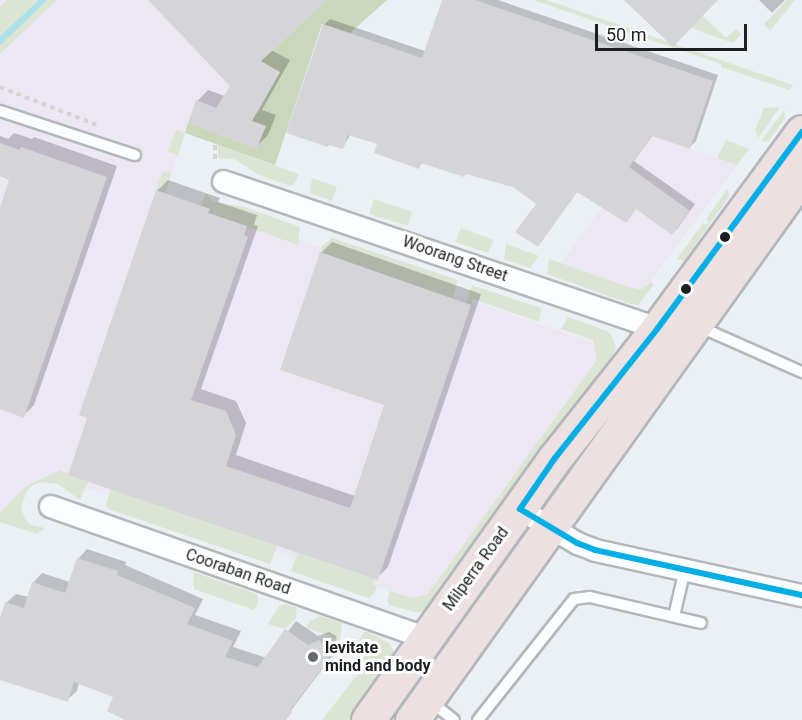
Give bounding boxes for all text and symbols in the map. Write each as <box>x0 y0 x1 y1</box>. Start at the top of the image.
scale bar <box>598 12 750 50</box>
text: 50 m <box>606 24 646 45</box>
unlabelled marker <box>719 231 731 243</box>
street label: Woorang Street <box>400 232 510 286</box>
unlabelled marker <box>680 283 692 295</box>
street label: Milperra Road <box>439 523 513 615</box>
street label: Cooraban Road <box>183 545 293 599</box>
place label: levitate mind and body <box>325 638 431 676</box>
marker: levitate mind and body <box>306 650 320 664</box>

